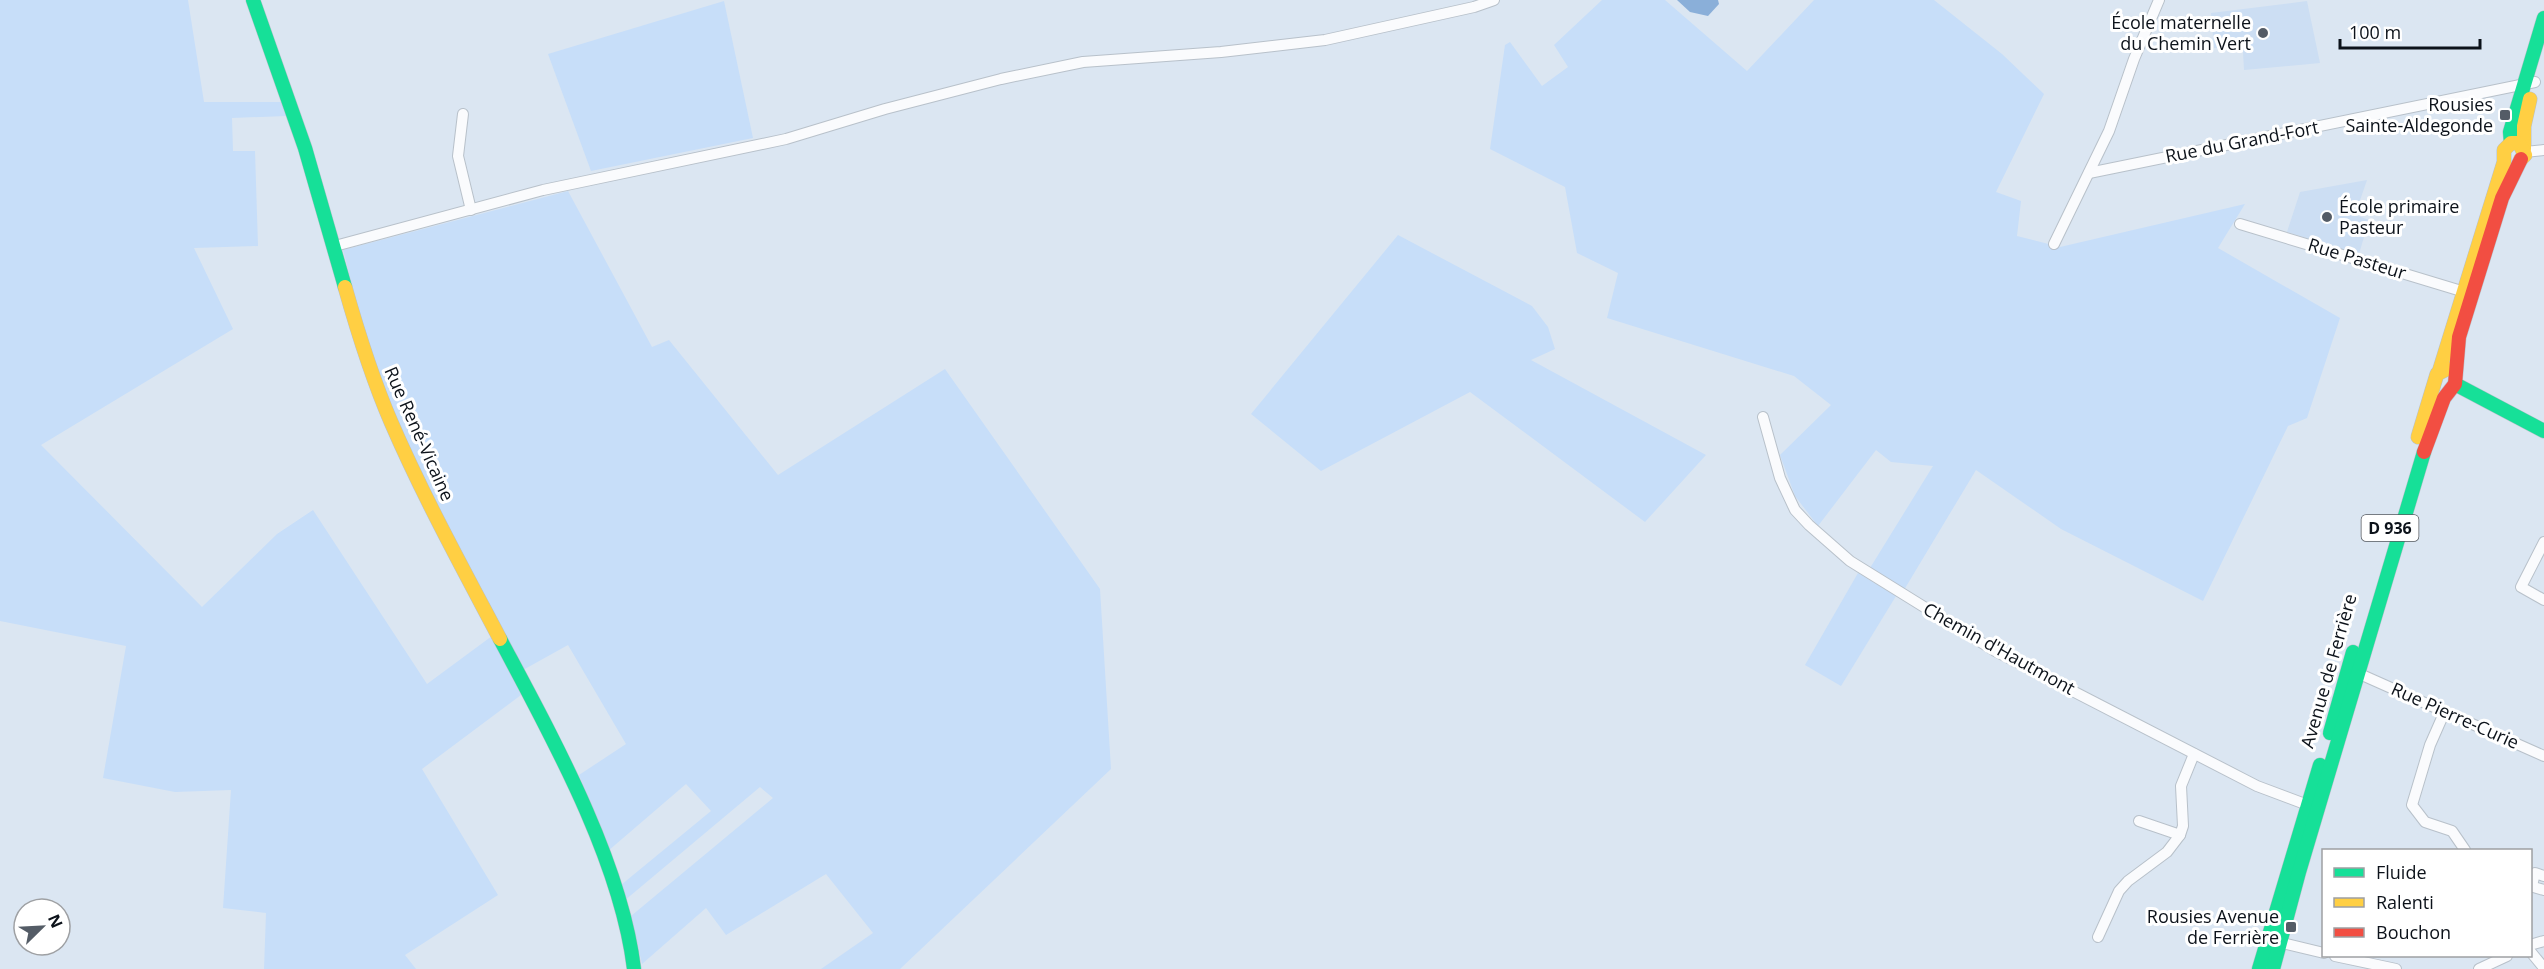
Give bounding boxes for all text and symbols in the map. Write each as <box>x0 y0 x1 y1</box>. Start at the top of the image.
place label: École maternelle du Chemin Vert <box>2111 10 2251 55</box>
scale bar <box>2340 12 2480 50</box>
text: 100 m <box>2349 20 2401 44</box>
marker: École maternelle du Chemin Vert <box>2256 26 2270 40</box>
place label: Rousies Sainte-Aldegonde <box>2345 92 2493 137</box>
marker: Rousies Sainte-Aldegonde <box>2498 108 2512 122</box>
street label: Rue du Grand-Fort <box>2163 114 2321 168</box>
place label: École primaire Pasteur <box>2339 194 2459 239</box>
marker: École primaire Pasteur <box>2320 210 2334 224</box>
street label: Rue Pasteur <box>2305 232 2410 285</box>
street label: Rue René-Vicaine <box>380 363 460 505</box>
road number: D 936 <box>2362 515 2418 541</box>
street label: Avenue de Ferrière <box>2295 591 2362 751</box>
street label: Chemin d'Hautmont <box>1919 596 2080 700</box>
street label: Rue Pierre-Curie <box>2388 676 2523 754</box>
legend <box>2322 849 2532 957</box>
text: Fluide <box>2376 860 2427 884</box>
text: Ralenti <box>2376 890 2434 914</box>
north arrow <box>12 897 72 957</box>
place label: Rousies Avenue de Ferrière <box>2147 904 2279 949</box>
text: N <box>43 910 68 931</box>
marker: Rousies Avenue de Ferrière <box>2284 920 2298 934</box>
text: Bouchon <box>2376 920 2451 944</box>

